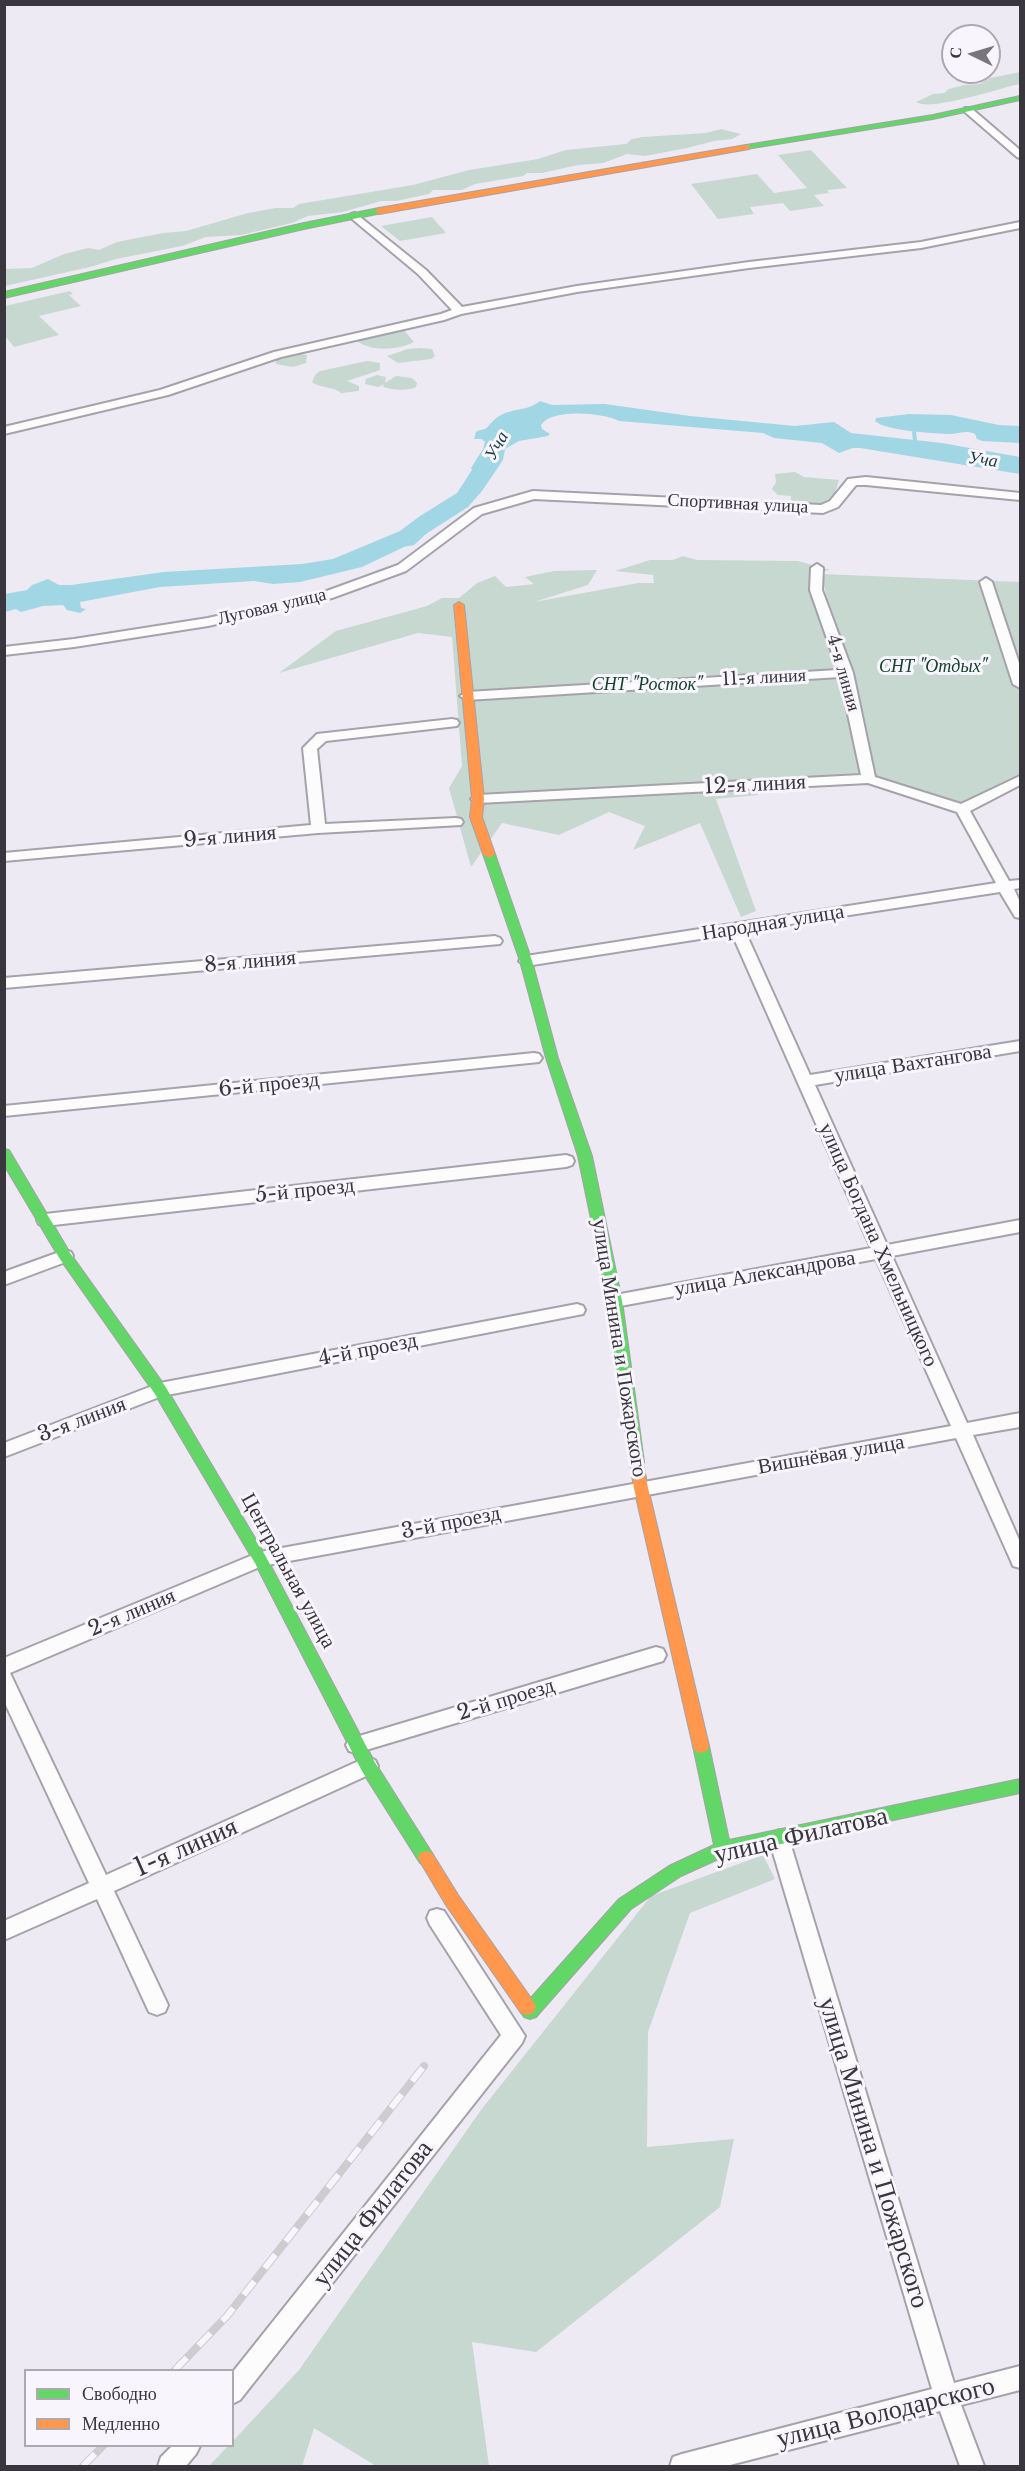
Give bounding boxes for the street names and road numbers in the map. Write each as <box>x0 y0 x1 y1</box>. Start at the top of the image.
street label: Спортивная улица <box>667 490 809 518</box>
street label: Луговая улица <box>216 584 328 630</box>
street label: 4-я линия <box>822 632 864 714</box>
street label: 11-я линия <box>721 665 807 691</box>
street label: 12-я линия <box>704 770 806 800</box>
street label: 9-я линия <box>183 820 277 854</box>
street label: Народная улица <box>700 899 846 947</box>
street label: 8-я линия <box>203 945 297 979</box>
street label: улица Вахтангова <box>833 1039 993 1089</box>
street label: 6-й проезд <box>217 1067 321 1103</box>
street label: улица Богдана Хмельницкого <box>813 1119 943 1371</box>
street label: 5-й проезд <box>254 1173 356 1209</box>
street label: улица Минина и Пожарского <box>586 1217 652 1479</box>
street label: улица Александрова <box>673 1246 857 1302</box>
street label: 4-й проезд <box>317 1328 419 1372</box>
street label: 3-я линия <box>34 1392 130 1448</box>
street label: Вишнёвая улица <box>756 1430 906 1480</box>
street label: Центральная улица <box>235 1489 341 1653</box>
street label: 3-й проезд <box>399 1501 503 1545</box>
street label: 2-я линия <box>85 1583 179 1643</box>
street label: 2-й проезд <box>454 1673 558 1727</box>
street label: улица Филатова <box>711 1801 891 1871</box>
street label: 1-я линия <box>130 1811 242 1885</box>
street label: улица Минина и Пожарского <box>811 1994 935 2312</box>
street label: улица Филатова <box>306 2134 440 2294</box>
street label: улица Володарского <box>774 2371 998 2455</box>

